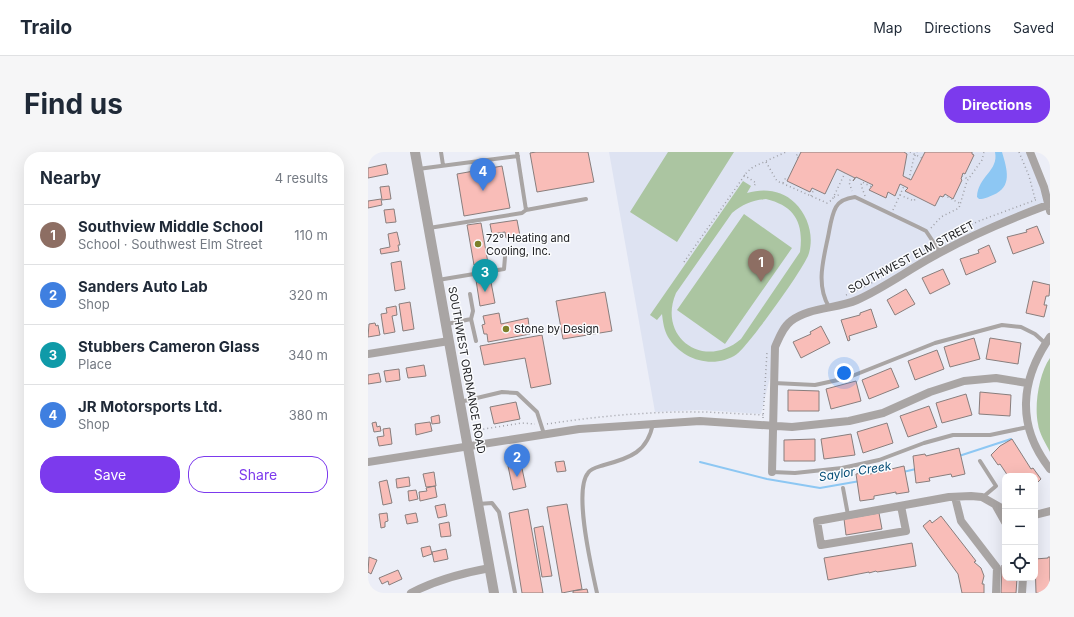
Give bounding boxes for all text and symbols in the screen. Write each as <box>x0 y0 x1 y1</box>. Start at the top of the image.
text: Trailo <box>20 16 72 39</box>
text: Map <box>873 19 902 36</box>
text: Directions <box>924 19 991 36</box>
text: Saved <box>1013 19 1054 36</box>
button: Directions <box>944 86 1050 123</box>
text: Find us <box>24 87 123 121</box>
pin: 4 <box>470 158 496 191</box>
text: Nearby <box>40 168 101 188</box>
text: 4 results <box>275 170 328 186</box>
text: Southview Middle School <box>78 217 263 236</box>
street label: SOUTHWEST ELM STREET <box>845 218 977 296</box>
text: 1 <box>50 227 56 243</box>
text: 110 m <box>294 227 328 243</box>
place label: 72° Heating and Cooling, Inc. <box>486 231 570 258</box>
text: School · Southwest Elm Street <box>78 236 262 252</box>
marker: 72° Heating and Cooling, Inc. <box>473 239 483 249</box>
pin: 1 <box>748 249 774 282</box>
pin: 3 <box>472 259 498 292</box>
text: Sanders Auto Lab <box>78 277 208 296</box>
street label: SOUTHWEST ORDNANCE ROAD <box>445 285 489 455</box>
text: 2 <box>49 287 57 303</box>
text: 320 m <box>289 287 328 303</box>
text: Shop <box>78 296 110 312</box>
place label: Stone by Design <box>514 322 599 336</box>
marker: Stone by Design <box>501 324 511 334</box>
text: Stubbers Cameron Glass <box>78 337 260 356</box>
text: 3 <box>49 347 57 363</box>
text: 340 m <box>288 347 328 363</box>
text: Place <box>78 356 112 372</box>
your location <box>834 363 854 383</box>
text: JR Motorsports Ltd. <box>78 397 223 416</box>
text: 4 <box>49 407 57 423</box>
text: 380 m <box>289 407 328 423</box>
text: Shop <box>78 416 110 432</box>
pin: 2 <box>504 444 530 477</box>
button: Save <box>40 456 180 493</box>
button: Share <box>188 456 328 493</box>
water label: Saylor Creek <box>818 458 893 484</box>
map controls <box>1002 473 1038 581</box>
button: + <box>1002 473 1038 509</box>
button: − <box>1002 509 1038 545</box>
button: locate <box>1002 545 1038 581</box>

